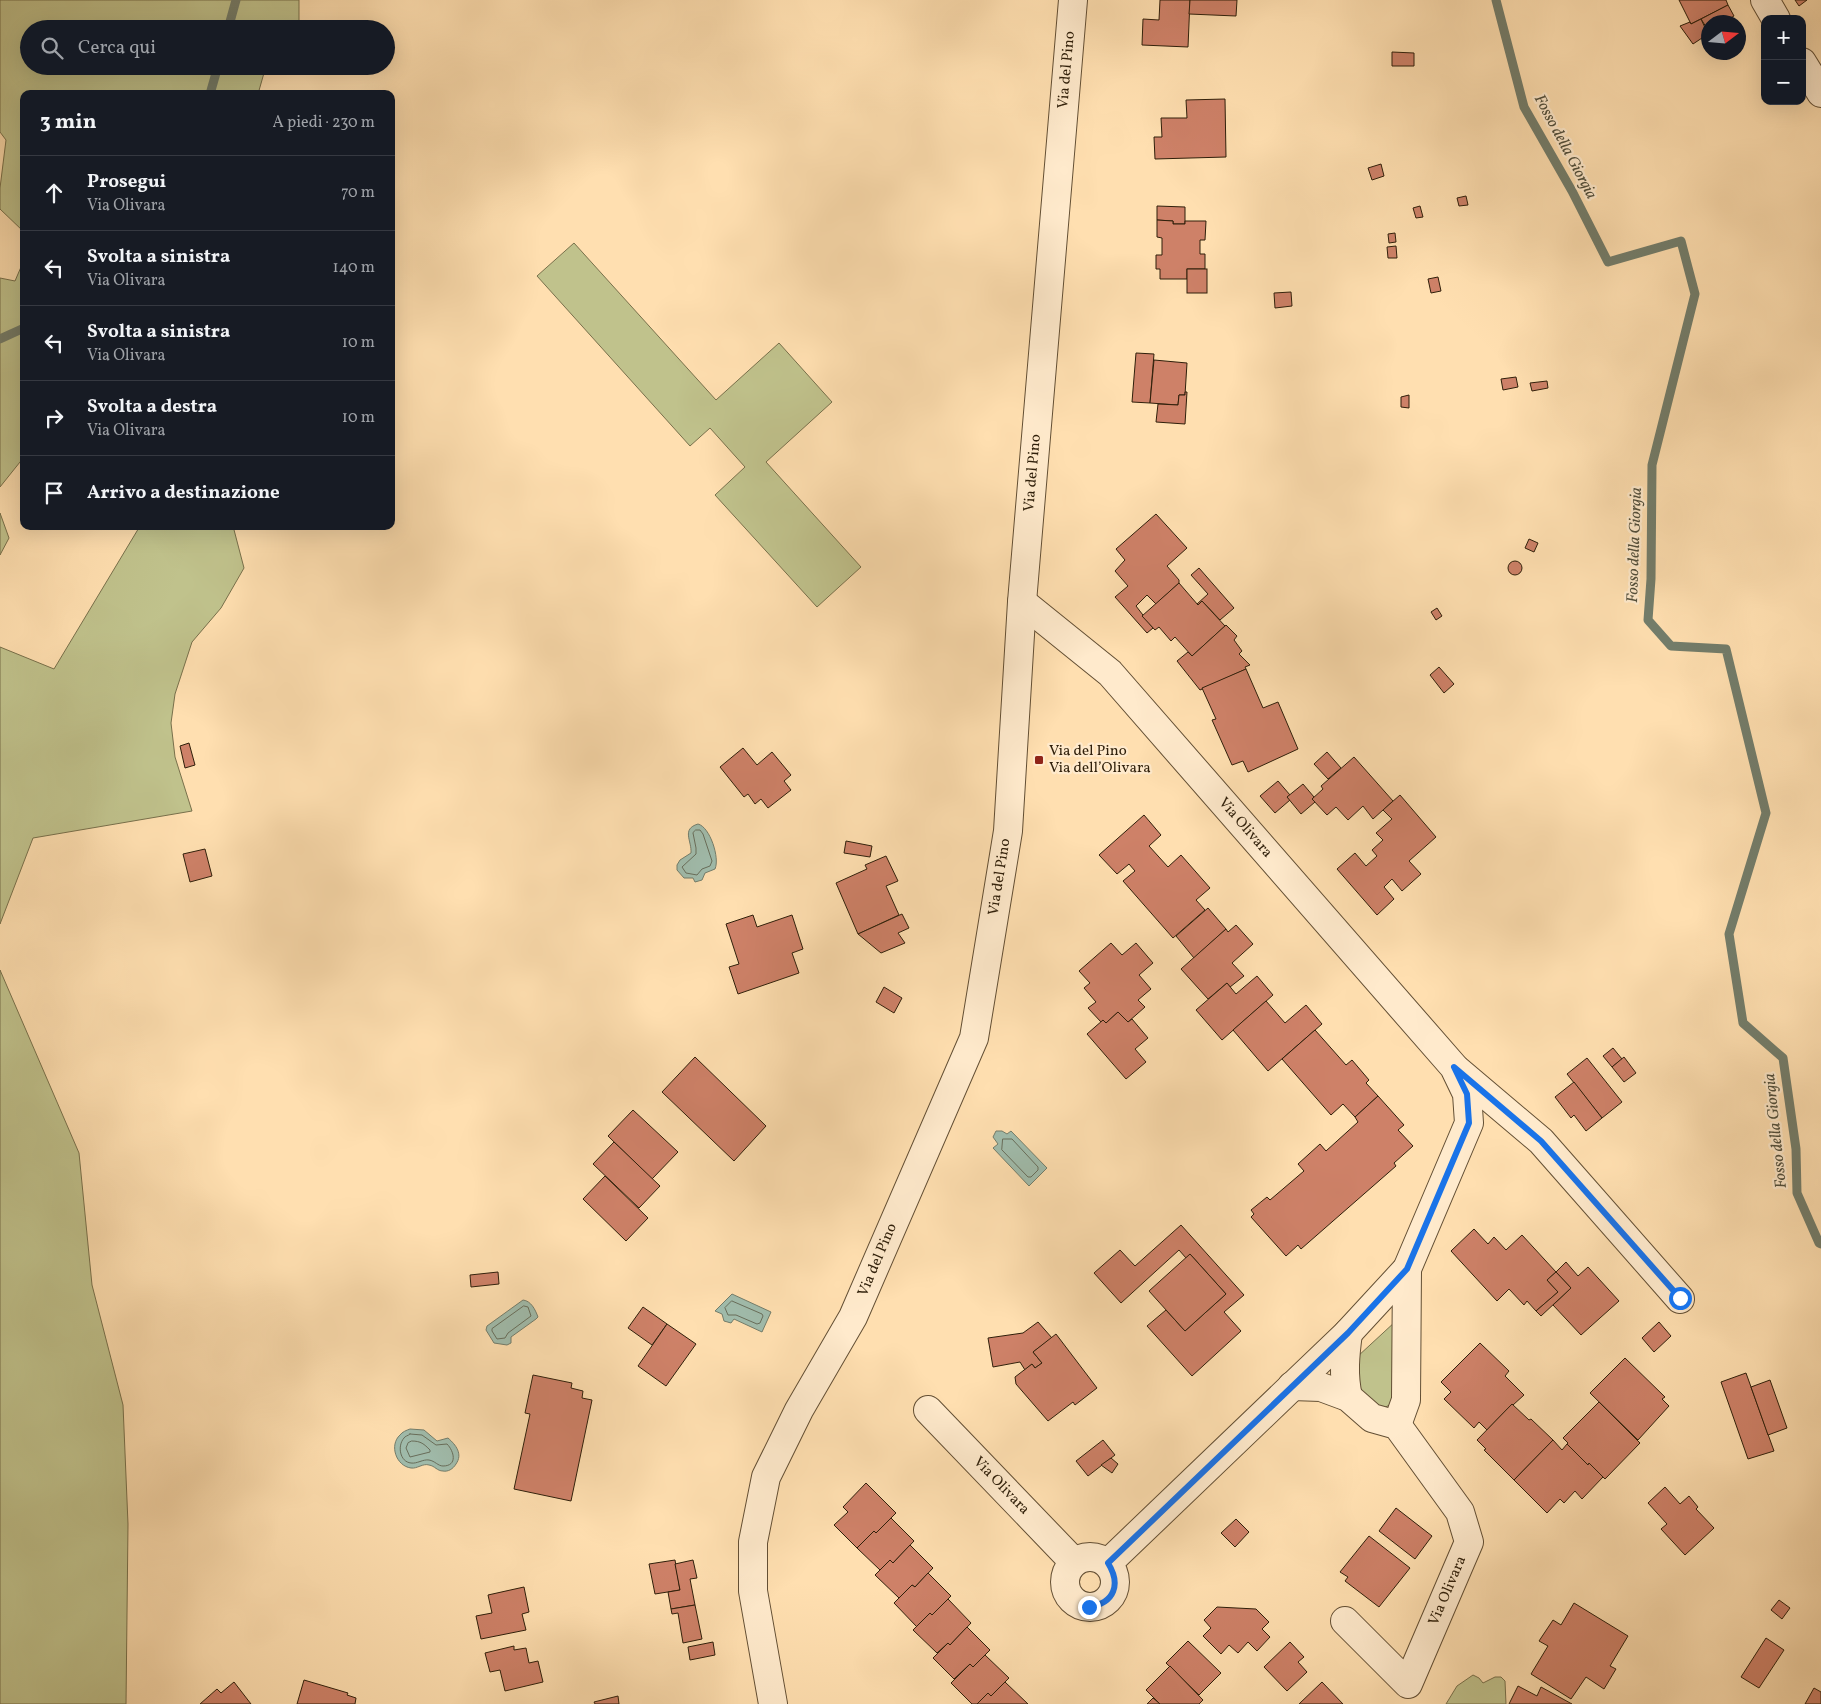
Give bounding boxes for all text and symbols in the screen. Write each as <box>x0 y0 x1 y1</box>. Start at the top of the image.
north arrow <box>1701 15 1746 60</box>
map controls <box>1761 15 1806 105</box>
button: + <box>1761 15 1806 60</box>
search box <box>20 20 395 75</box>
street label: Via del Pino <box>1053 30 1081 110</box>
icon: search <box>38 34 66 62</box>
text: Cerca qui <box>78 35 156 61</box>
button: − <box>1761 60 1806 105</box>
water label: Fosso della Giorgia <box>1528 91 1602 204</box>
text: 3 min <box>40 108 96 137</box>
text: A piedi · 230 m <box>273 112 375 134</box>
text: Prosegui <box>87 169 166 195</box>
icon: ahead <box>40 179 68 207</box>
text: 70 m <box>341 182 375 204</box>
text: Via Olivara <box>87 195 166 217</box>
text: Svolta a sinistra <box>87 244 230 270</box>
icon: left <box>40 254 68 282</box>
text: 140 m <box>333 257 375 279</box>
text: Via Olivara <box>87 270 166 292</box>
text: Svolta a sinistra <box>87 319 230 345</box>
icon: left <box>40 329 68 357</box>
text: 10 m <box>342 332 375 354</box>
text: Via Olivara <box>87 345 166 367</box>
text: Svolta a destra <box>87 394 217 420</box>
icon: right <box>40 404 68 432</box>
text: 10 m <box>342 407 375 429</box>
text: Via Olivara <box>87 420 166 442</box>
street label: Via del Pino <box>1019 433 1047 513</box>
icon: arrive <box>40 479 68 507</box>
text: Arrivo a destinazione <box>87 480 280 506</box>
water label: Fosso della Giorgia <box>1622 486 1648 603</box>
place label: Via del Pino Via dell’Olivara <box>1049 741 1151 779</box>
marker: Via del Pino Via dell’Olivara <box>1033 754 1045 766</box>
street label: Via Olivara <box>1213 793 1277 863</box>
street label: Via del Pino <box>984 837 1016 917</box>
water label: Fosso della Giorgia <box>1759 1072 1793 1190</box>
street label: Via del Pino <box>853 1220 903 1300</box>
route start <box>1669 1287 1692 1310</box>
street label: Via Olivara <box>968 1452 1034 1520</box>
street label: Via Olivara <box>1424 1553 1472 1629</box>
route end <box>1078 1596 1101 1619</box>

